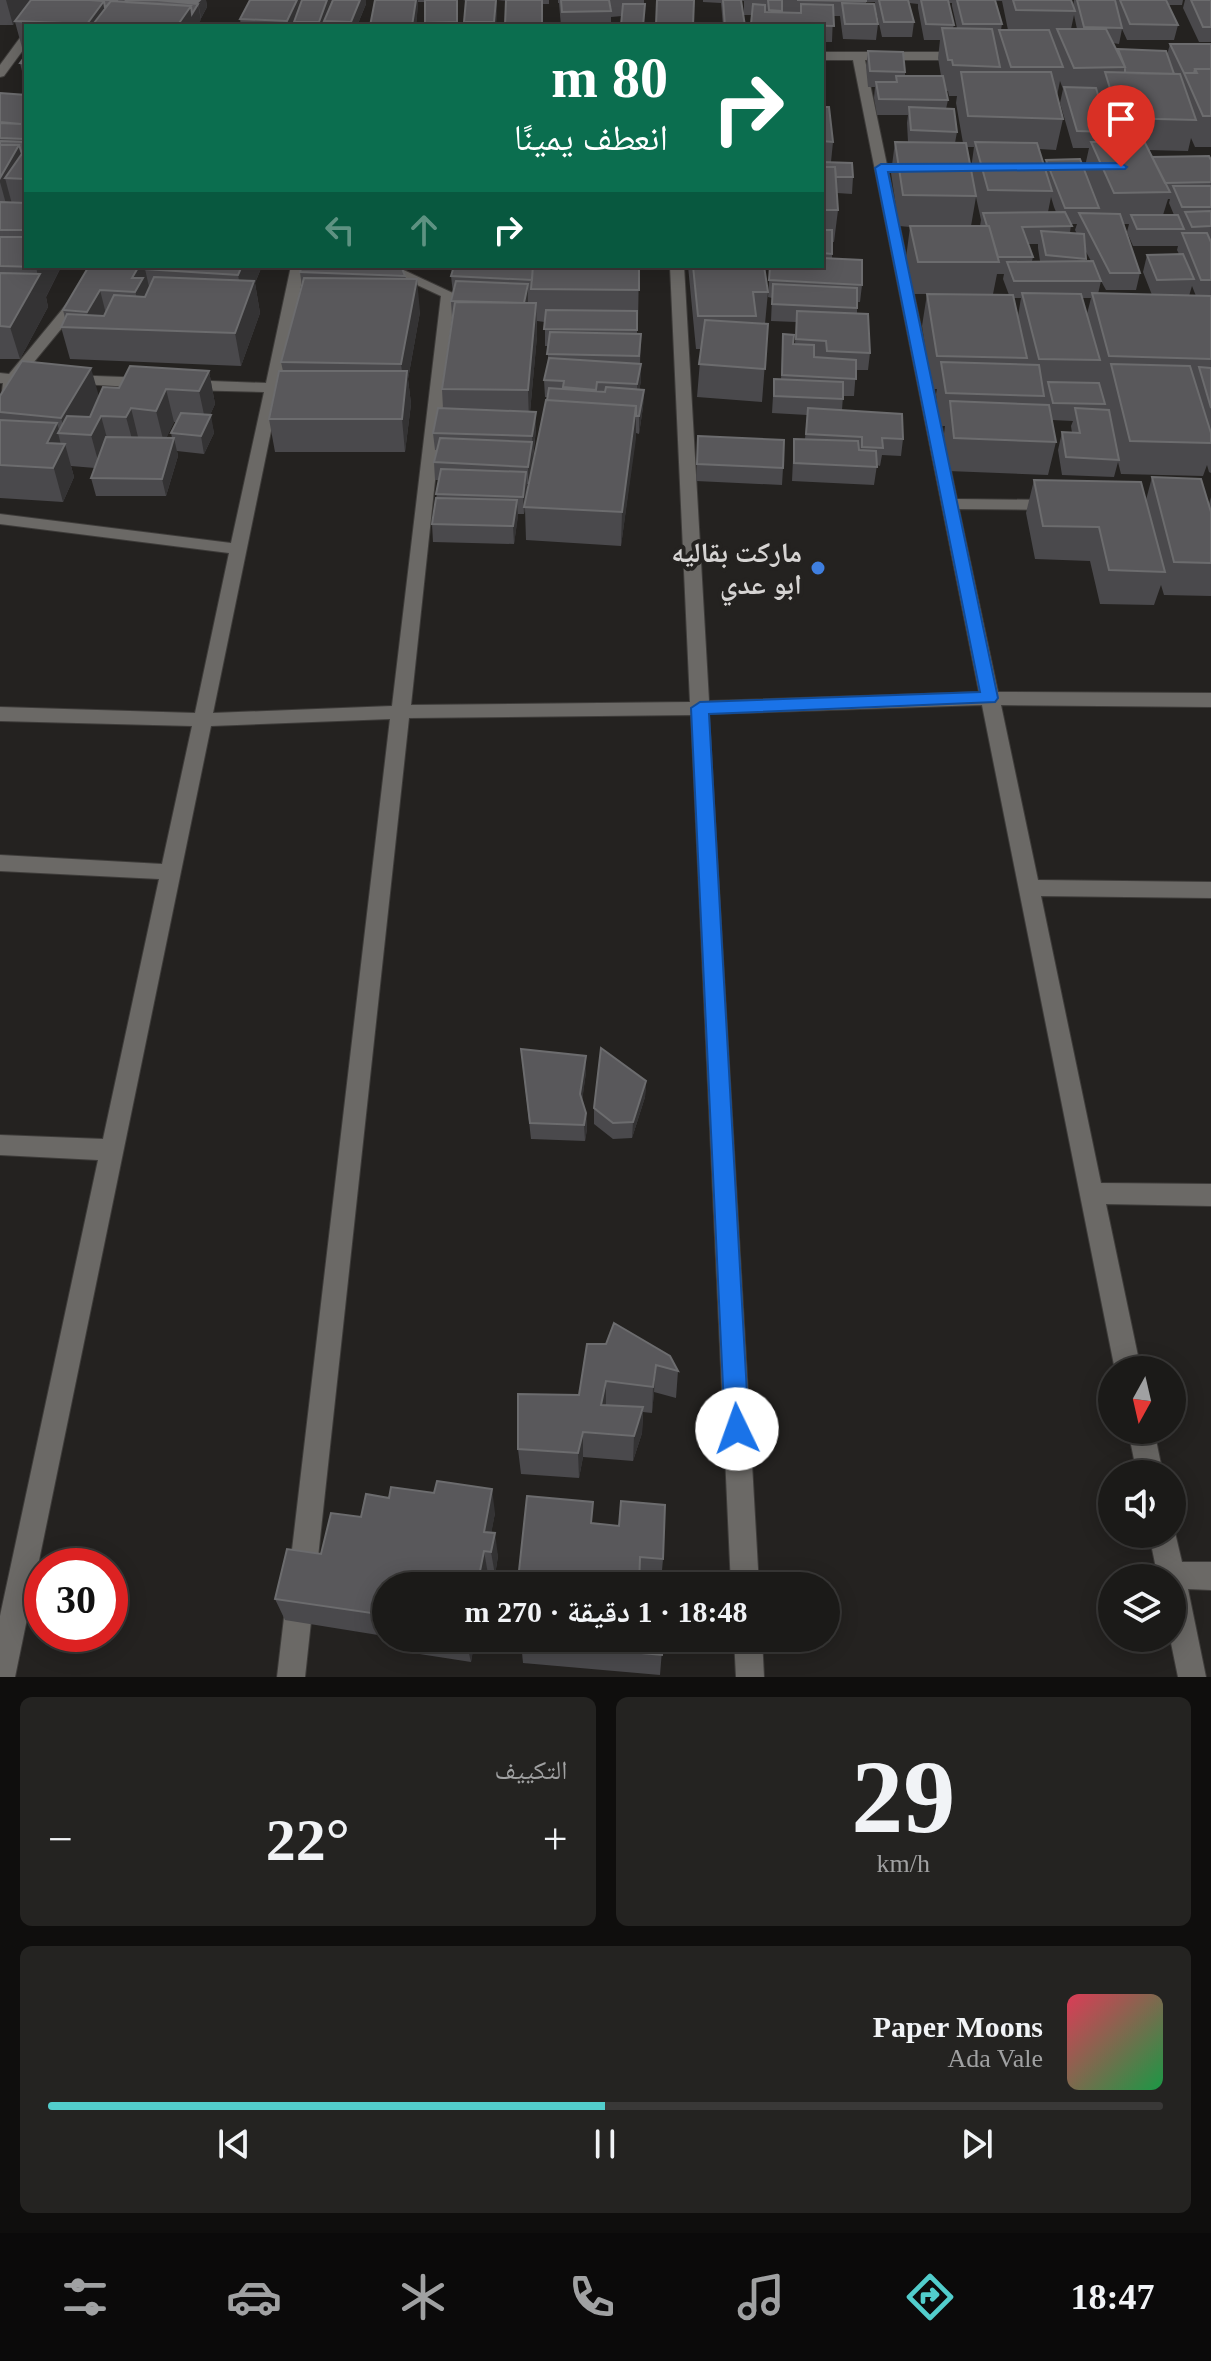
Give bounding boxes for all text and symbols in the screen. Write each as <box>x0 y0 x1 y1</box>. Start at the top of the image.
text: 80 m <box>551 47 668 109</box>
icon: right <box>696 56 800 160</box>
pin <box>1087 85 1155 167</box>
icon: arrive <box>1099 97 1143 141</box>
text: انعطف يمينًا <box>514 118 668 158</box>
icon: left <box>318 208 362 252</box>
icon: ahead <box>402 208 446 252</box>
icon: right <box>486 208 530 252</box>
place label: ماركت بقاليه ابو عدي <box>671 537 802 606</box>
marker: ماركت بقاليه ابو عدي <box>809 559 827 577</box>
north arrow <box>1098 1356 1186 1444</box>
map controls <box>1098 1356 1186 1652</box>
position arrow <box>695 1387 779 1471</box>
button: sound <box>1098 1460 1186 1548</box>
speed limit sign: 30 <box>24 1548 128 1652</box>
button: layers <box>1098 1564 1186 1652</box>
text: 18:48 · 1 دقيقة · 270 m <box>464 1595 748 1628</box>
text: 29 <box>851 1739 955 1854</box>
text: التكييف <box>495 1756 568 1785</box>
text: 22° <box>266 1807 350 1873</box>
text: − <box>48 1815 73 1864</box>
text: + <box>543 1815 568 1864</box>
text: km/h <box>877 1849 930 1878</box>
text: Paper Moons <box>873 2010 1043 2043</box>
text: Ada Vale <box>947 2044 1043 2073</box>
icon: previous <box>212 2122 256 2166</box>
icon: pause <box>583 2122 627 2166</box>
icon: next <box>955 2122 999 2166</box>
icon: filters <box>57 2269 113 2325</box>
icon: car <box>226 2269 282 2325</box>
icon: climate <box>395 2269 451 2325</box>
icon: phone <box>564 2269 620 2325</box>
icon: music <box>733 2269 789 2325</box>
icon: directions <box>902 2269 958 2325</box>
text: 18:47 <box>1071 2277 1155 2317</box>

